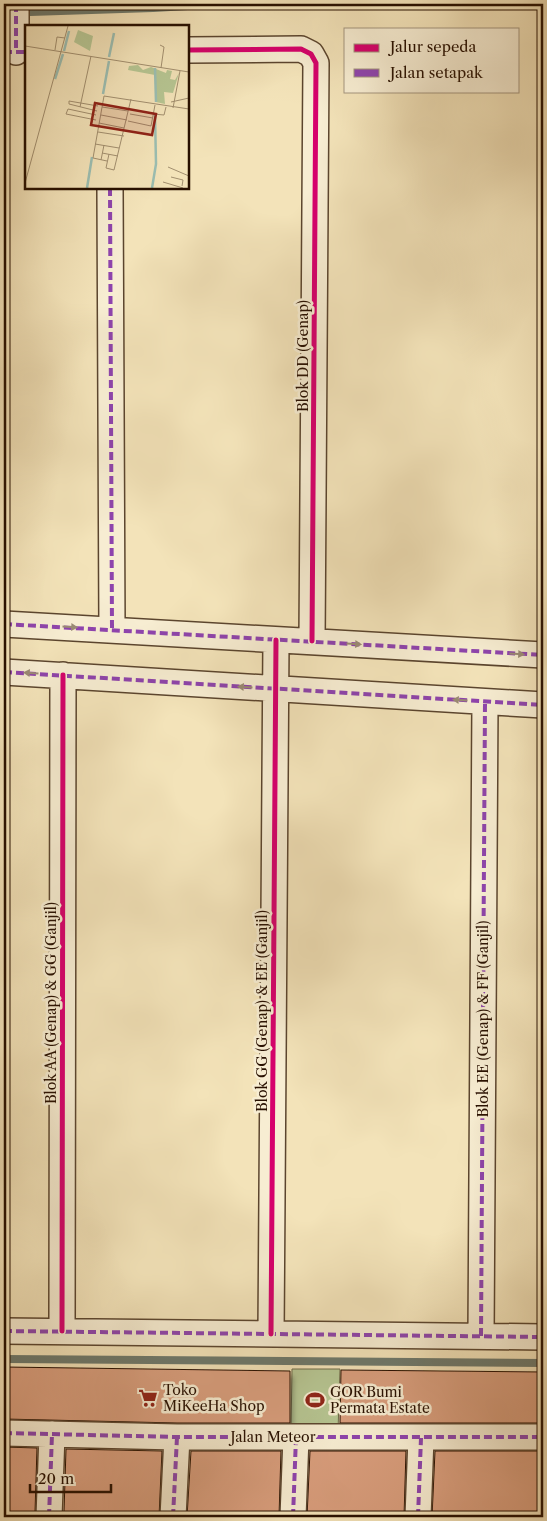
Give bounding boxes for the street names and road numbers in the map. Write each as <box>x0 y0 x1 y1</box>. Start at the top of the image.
street label: Blok DD (Genap) <box>294 300 312 412</box>
street label: Blok AA (Genap) & GG (Ganjil) <box>42 902 60 1104</box>
street label: Blok GG (Genap) & EE (Ganjil) <box>253 910 271 1112</box>
street label: Blok EE (Genap) & FF (Ganjil) <box>474 921 492 1117</box>
street label: Jalan Meteor <box>228 1428 316 1446</box>

